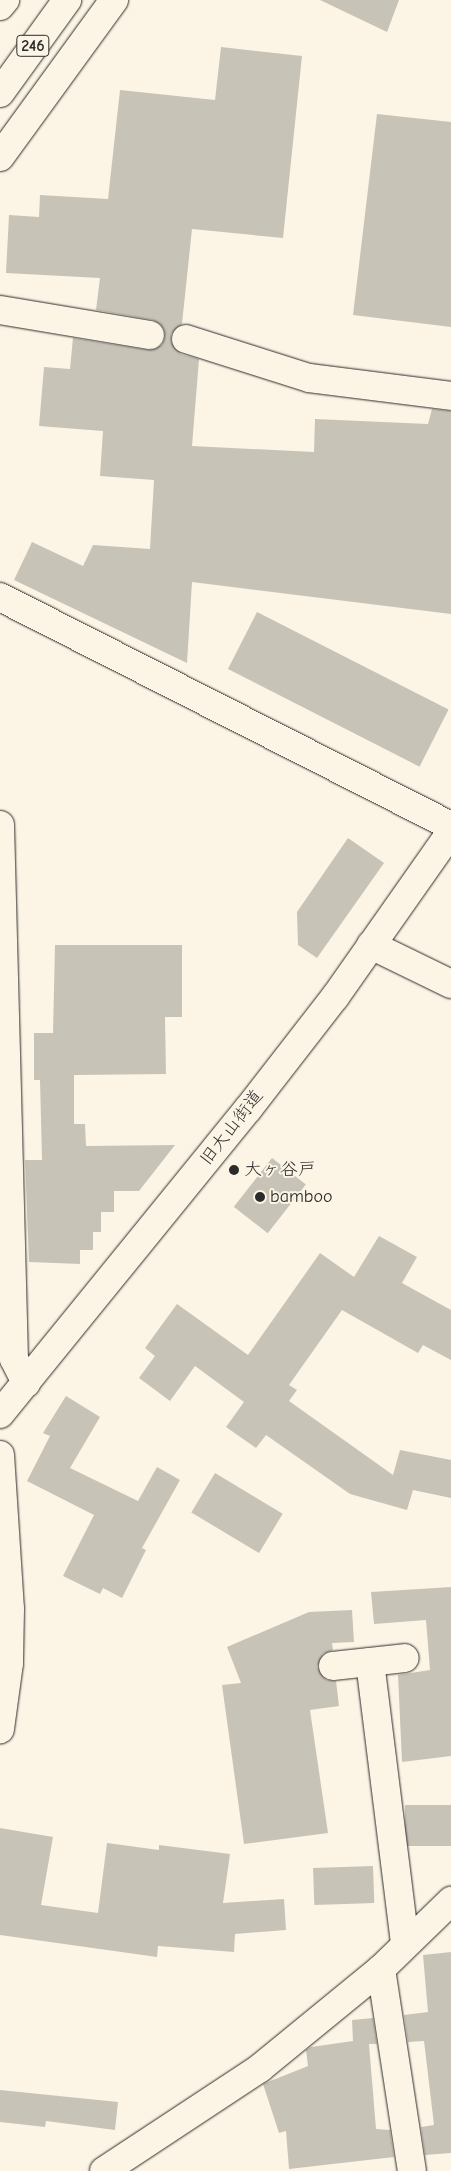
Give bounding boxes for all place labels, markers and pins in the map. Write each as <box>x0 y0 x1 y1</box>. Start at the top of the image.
place label: 大ヶ谷戸 <box>244 1159 316 1181</box>
marker: 大ヶ谷戸 <box>228 1164 240 1176</box>
place label: bamboo <box>270 1186 332 1208</box>
marker: bamboo <box>254 1191 266 1203</box>

